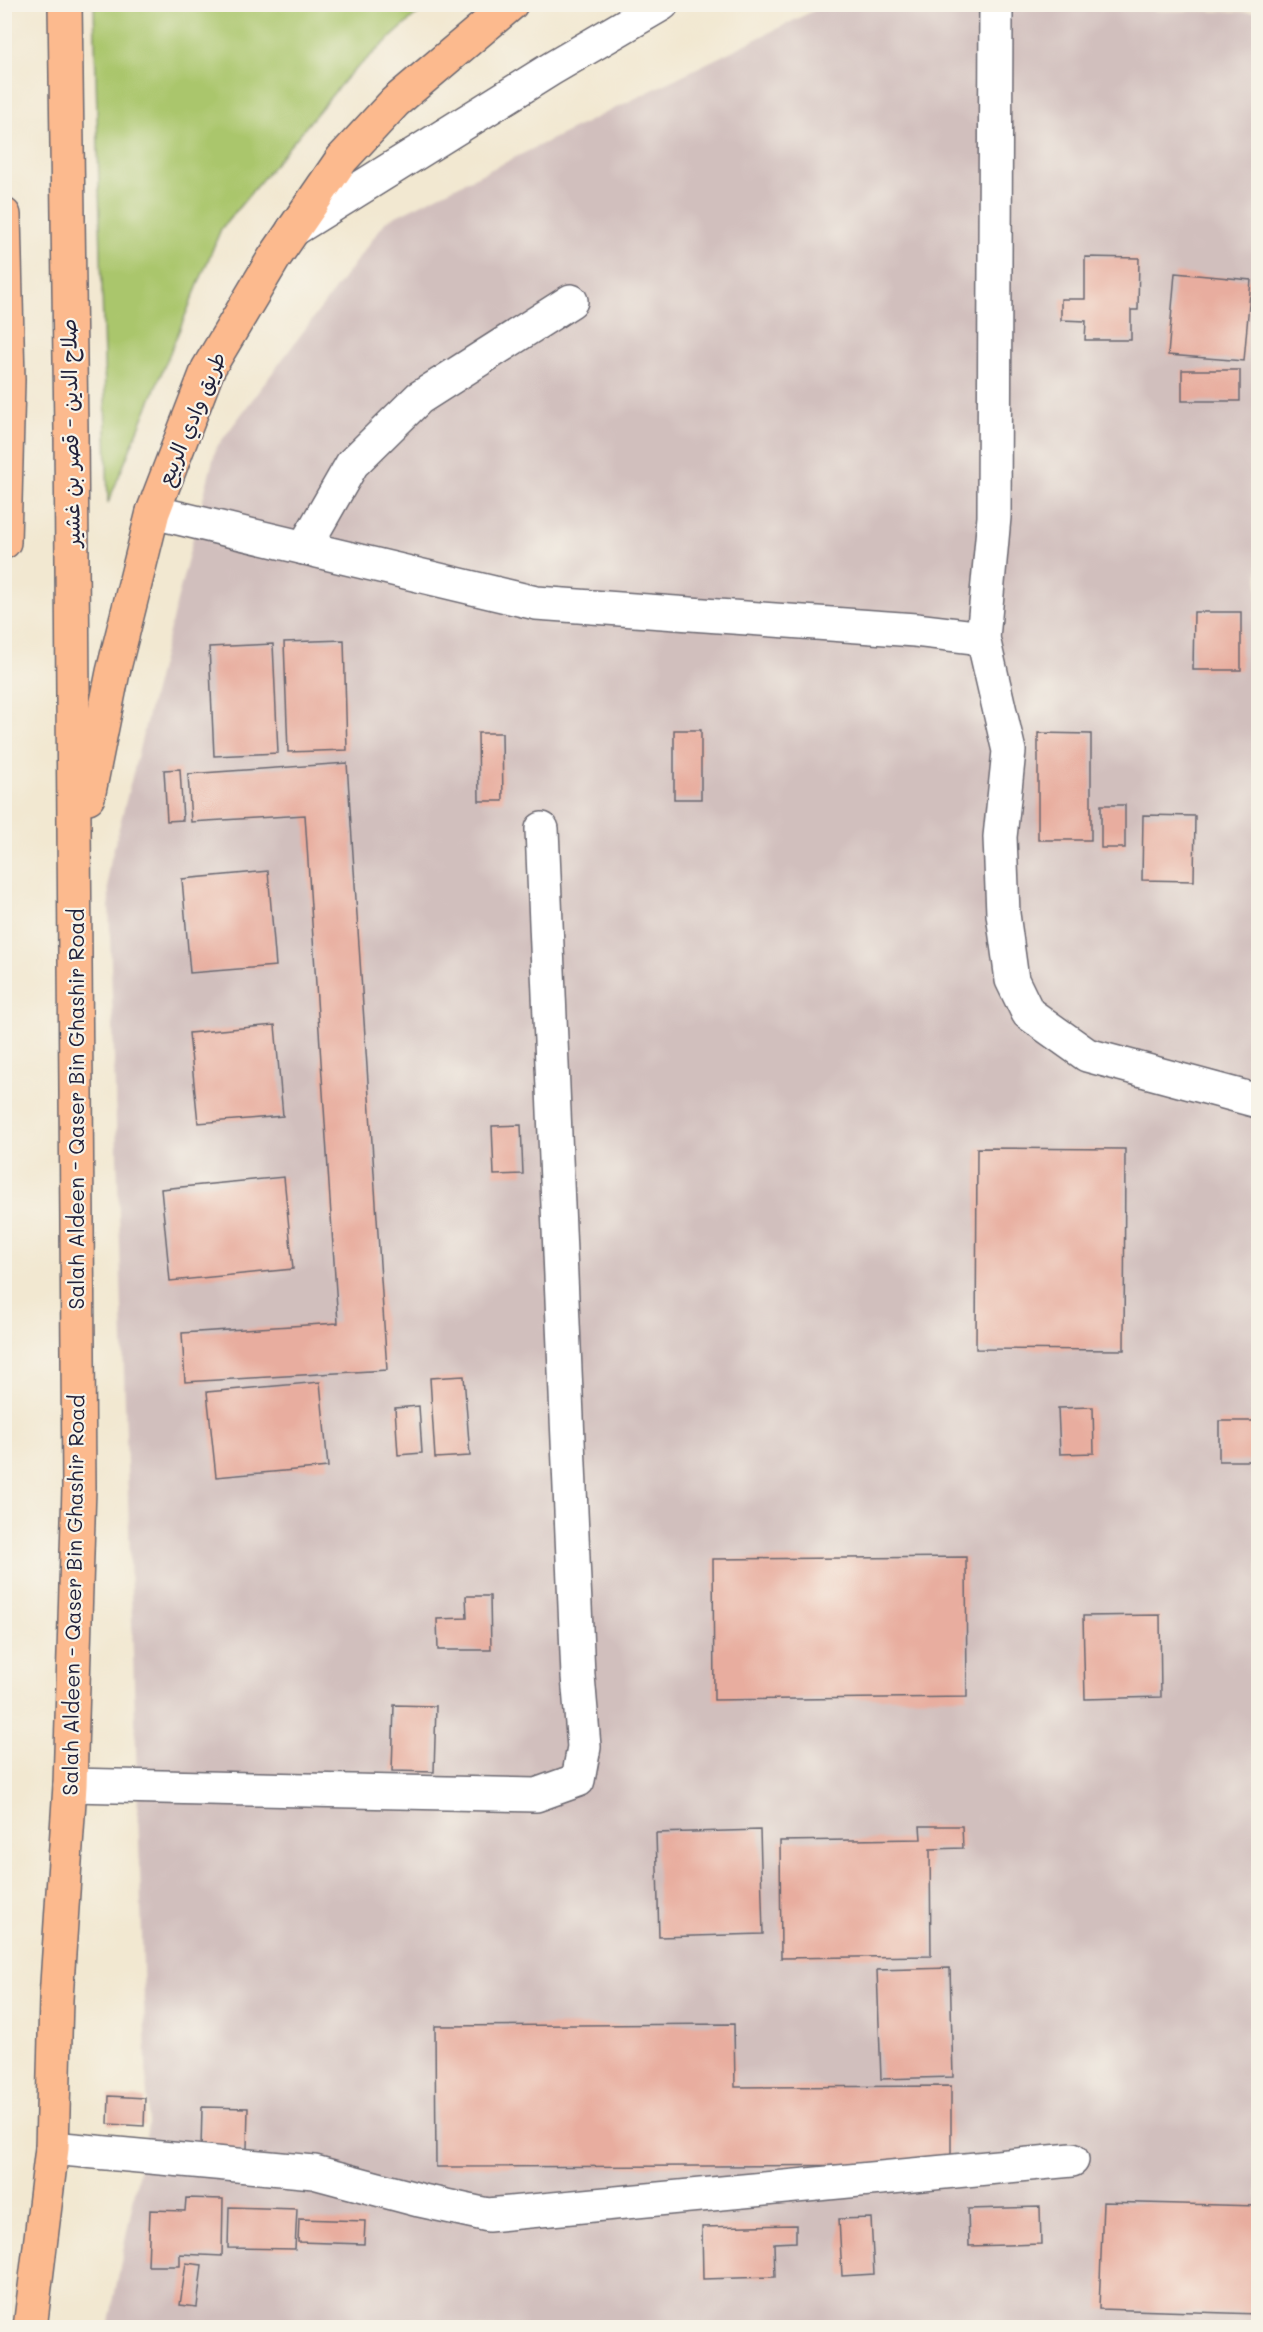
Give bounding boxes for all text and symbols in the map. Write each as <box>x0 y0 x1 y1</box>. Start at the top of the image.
street label: صلاح الدين - قصر بن غشير <box>54 318 87 550</box>
street label: طريق وادي الربيع <box>150 347 234 491</box>
street label: Salah Aldeen - Qaser Bin Ghashir Road <box>62 908 89 1310</box>
street label: Salah Aldeen - Qaser Bin Ghashir Road <box>56 1394 89 1796</box>

